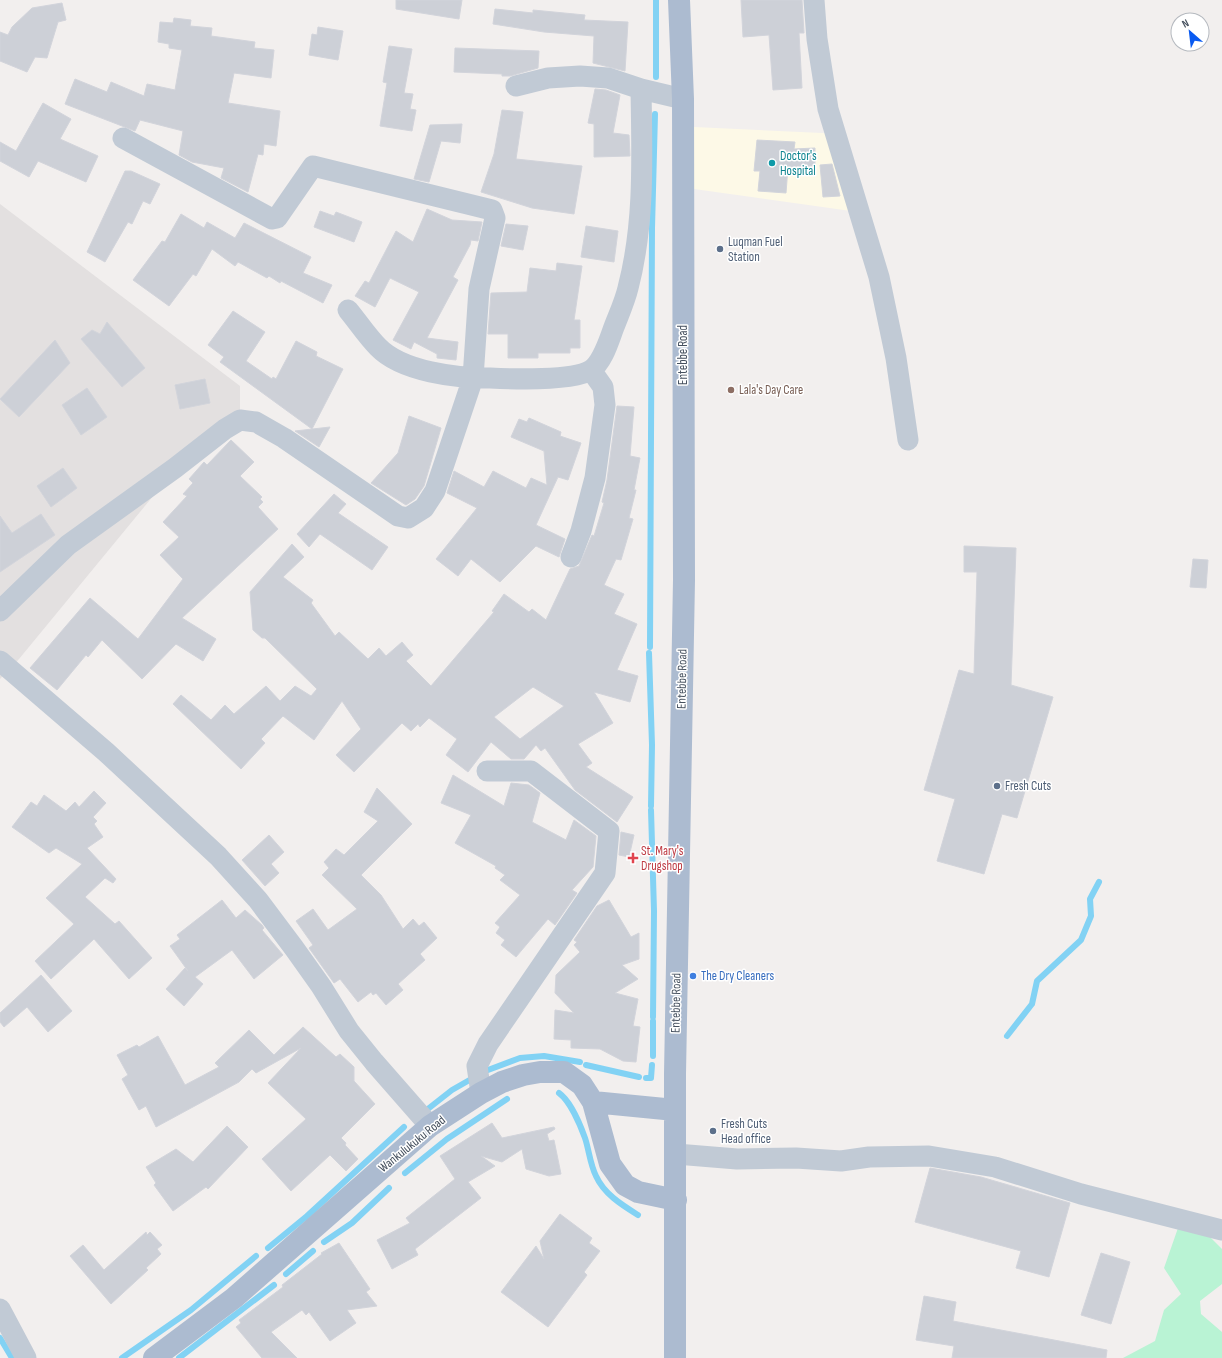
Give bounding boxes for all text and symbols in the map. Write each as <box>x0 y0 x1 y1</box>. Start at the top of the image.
north arrow <box>1170 12 1210 52</box>
text: N <box>1180 16 1191 31</box>
place label: Doctor's Hospital <box>780 148 817 179</box>
marker: Doctor's Hospital <box>767 158 777 168</box>
place label: Luqman Fuel Station <box>728 234 783 265</box>
marker: Luqman Fuel Station <box>715 244 725 254</box>
street label: Entebbe Road <box>675 325 691 385</box>
place label: Lala's Day Care <box>739 382 803 398</box>
marker: Lala's Day Care <box>726 385 736 395</box>
street label: Entebbe Road <box>673 649 691 709</box>
place label: Fresh Cuts <box>1005 778 1052 794</box>
marker: Fresh Cuts <box>992 781 1002 791</box>
place label: St. Mary's Drugshop <box>641 843 684 874</box>
marker: St. Mary's Drugshop <box>628 853 638 863</box>
place label: The Dry Cleaners <box>701 968 775 984</box>
marker: The Dry Cleaners <box>688 971 698 981</box>
street label: Entebbe Road <box>667 973 685 1033</box>
street label: Wankulukuku Road <box>375 1112 449 1176</box>
place label: Fresh Cuts Head office <box>721 1116 771 1147</box>
marker: Fresh Cuts Head office <box>708 1126 718 1136</box>

